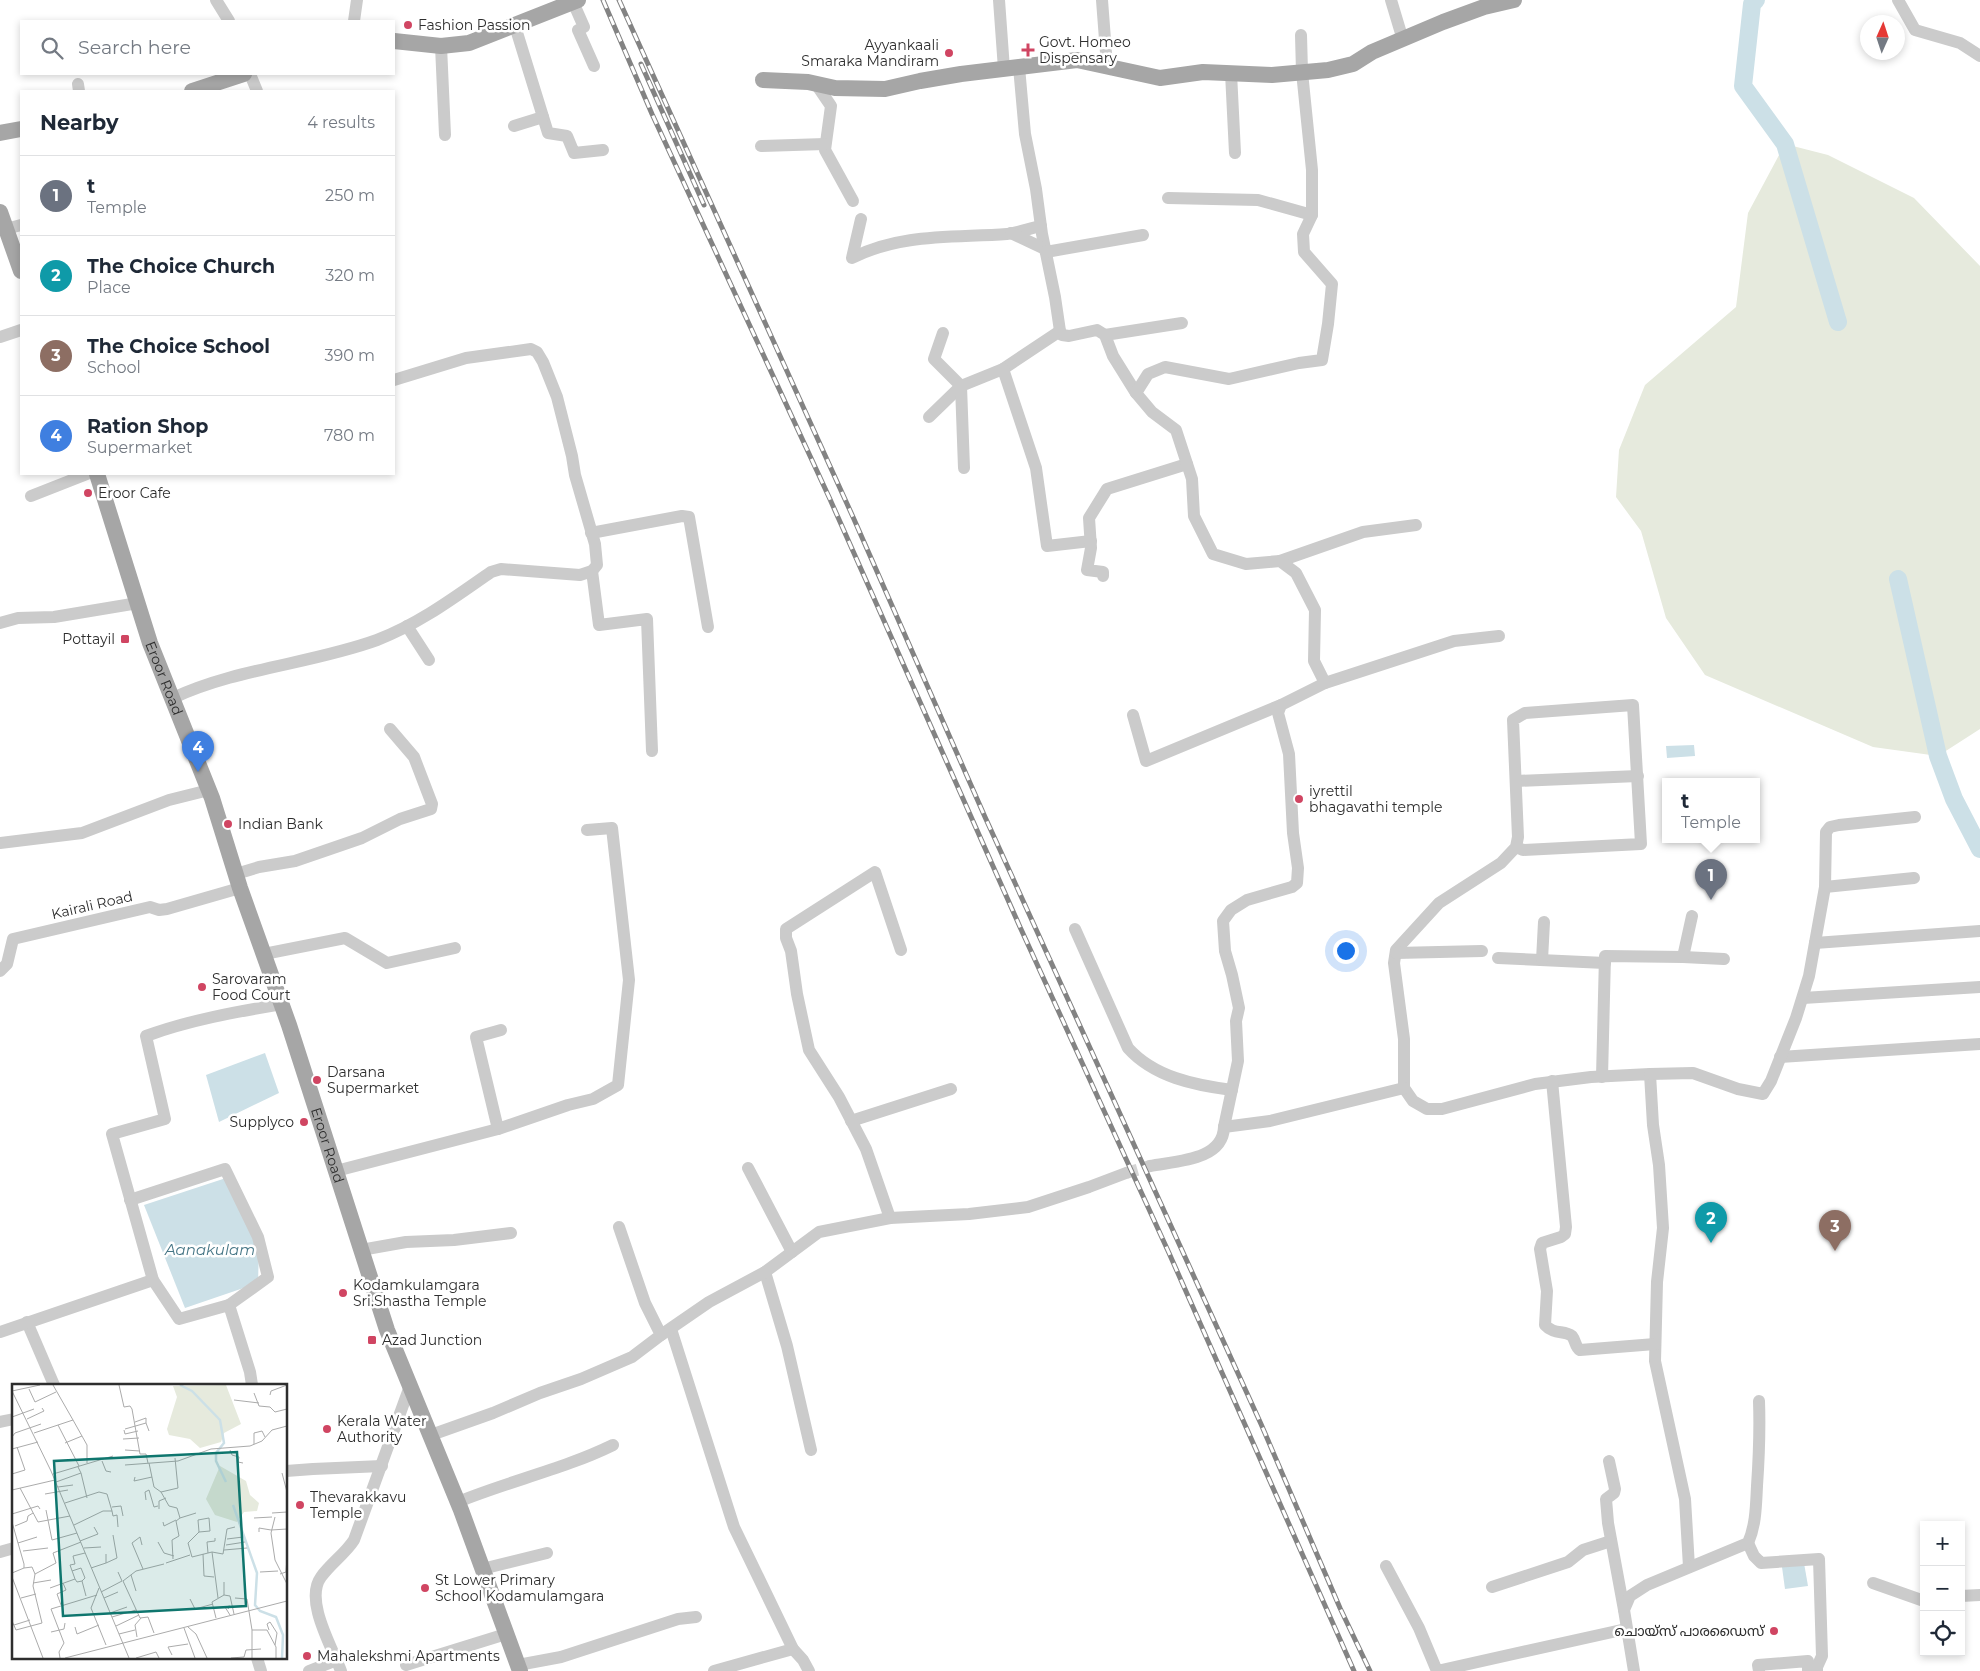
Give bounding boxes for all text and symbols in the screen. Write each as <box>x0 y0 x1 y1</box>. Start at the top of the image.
north arrow <box>1860 15 1905 60</box>
place label: Fashion Passion <box>418 16 531 34</box>
marker: Fashion Passion <box>402 19 414 31</box>
search box <box>20 20 395 75</box>
place label: Govt. Homeo Dispensary <box>1039 33 1131 67</box>
icon: search <box>38 34 66 62</box>
text: Search here <box>78 36 191 59</box>
place label: Ayyankaali Smaraka Mandiram <box>801 36 939 70</box>
marker: Govt. Homeo Dispensary <box>1021 43 1035 57</box>
marker: Ayyankaali Smaraka Mandiram <box>943 47 955 59</box>
text: Nearby <box>40 110 119 135</box>
text: 4 results <box>307 113 375 132</box>
text: t <box>87 175 95 198</box>
text: 1 <box>53 186 59 205</box>
text: 250 m <box>325 186 375 205</box>
text: Temple <box>87 198 147 217</box>
text: The Choice Church <box>87 255 275 278</box>
text: 2 <box>51 266 61 285</box>
text: 320 m <box>325 266 375 285</box>
text: Place <box>87 278 131 297</box>
text: The Choice School <box>87 335 270 358</box>
text: 3 <box>51 346 61 365</box>
text: 390 m <box>324 346 375 365</box>
text: School <box>87 358 141 377</box>
text: Ration Shop <box>87 415 208 438</box>
text: 4 <box>50 426 62 445</box>
text: 780 m <box>324 426 375 445</box>
text: Supermarket <box>87 438 193 457</box>
place label: Eroor Cafe <box>98 484 171 502</box>
marker: Eroor Cafe <box>82 487 94 499</box>
place label: Pottayil <box>62 630 115 648</box>
marker: Pottayil <box>119 633 131 645</box>
street label: Eroor Road <box>141 638 187 718</box>
pin: 4 <box>182 731 214 772</box>
popup <box>1662 778 1760 843</box>
place label: iyrettil bhagavathi temple <box>1309 782 1443 816</box>
text: t <box>1681 790 1689 813</box>
marker: iyrettil bhagavathi temple <box>1293 793 1305 805</box>
text: Temple <box>1681 813 1741 832</box>
place label: Indian Bank <box>238 815 324 833</box>
marker: Indian Bank <box>222 818 234 830</box>
pin: 1 <box>1695 859 1727 900</box>
street label: Kairali Road <box>50 887 134 923</box>
your location <box>1333 938 1359 964</box>
place label: Sarovaram Food Court <box>212 970 291 1004</box>
marker: Sarovaram Food Court <box>196 981 208 993</box>
place label: Darsana Supermarket <box>327 1063 420 1097</box>
marker: Darsana Supermarket <box>311 1074 323 1086</box>
street label: Eroor Road <box>307 1105 348 1185</box>
place label: Supplyco <box>229 1113 294 1131</box>
marker: Supplyco <box>298 1116 310 1128</box>
pin: 2 <box>1695 1202 1727 1243</box>
pin: 3 <box>1819 1210 1851 1251</box>
water label: Aanakulam <box>164 1240 255 1259</box>
place label: Kodamkulamgara Sri.Shastha Temple <box>353 1276 487 1310</box>
marker: Kodamkulamgara Sri.Shastha Temple <box>337 1287 349 1299</box>
place label: Azad Junction <box>382 1331 482 1349</box>
marker: Azad Junction <box>366 1334 378 1346</box>
inset map <box>12 1384 288 1658</box>
place label: Kerala Water Authority <box>337 1412 427 1446</box>
marker: Kerala Water Authority <box>321 1423 333 1435</box>
place label: Thevarakkavu Temple <box>310 1488 406 1522</box>
marker: Thevarakkavu Temple <box>294 1499 306 1511</box>
map controls <box>1920 1521 1965 1656</box>
button: + <box>1920 1521 1965 1566</box>
button: − <box>1920 1566 1965 1611</box>
place label: St Lower Primary School Kodamulamgara <box>435 1571 604 1605</box>
marker: St Lower Primary School Kodamulamgara <box>419 1582 431 1594</box>
button: locate <box>1920 1611 1965 1656</box>
place label: ചൊയ്സ് പാരഡൈസ് <box>1614 1622 1765 1640</box>
marker: ചൊയ്സ് പാരഡൈസ് <box>1768 1625 1780 1637</box>
place label: Mahalekshmi Apartments <box>317 1647 500 1665</box>
marker: Mahalekshmi Apartments <box>301 1650 313 1662</box>

